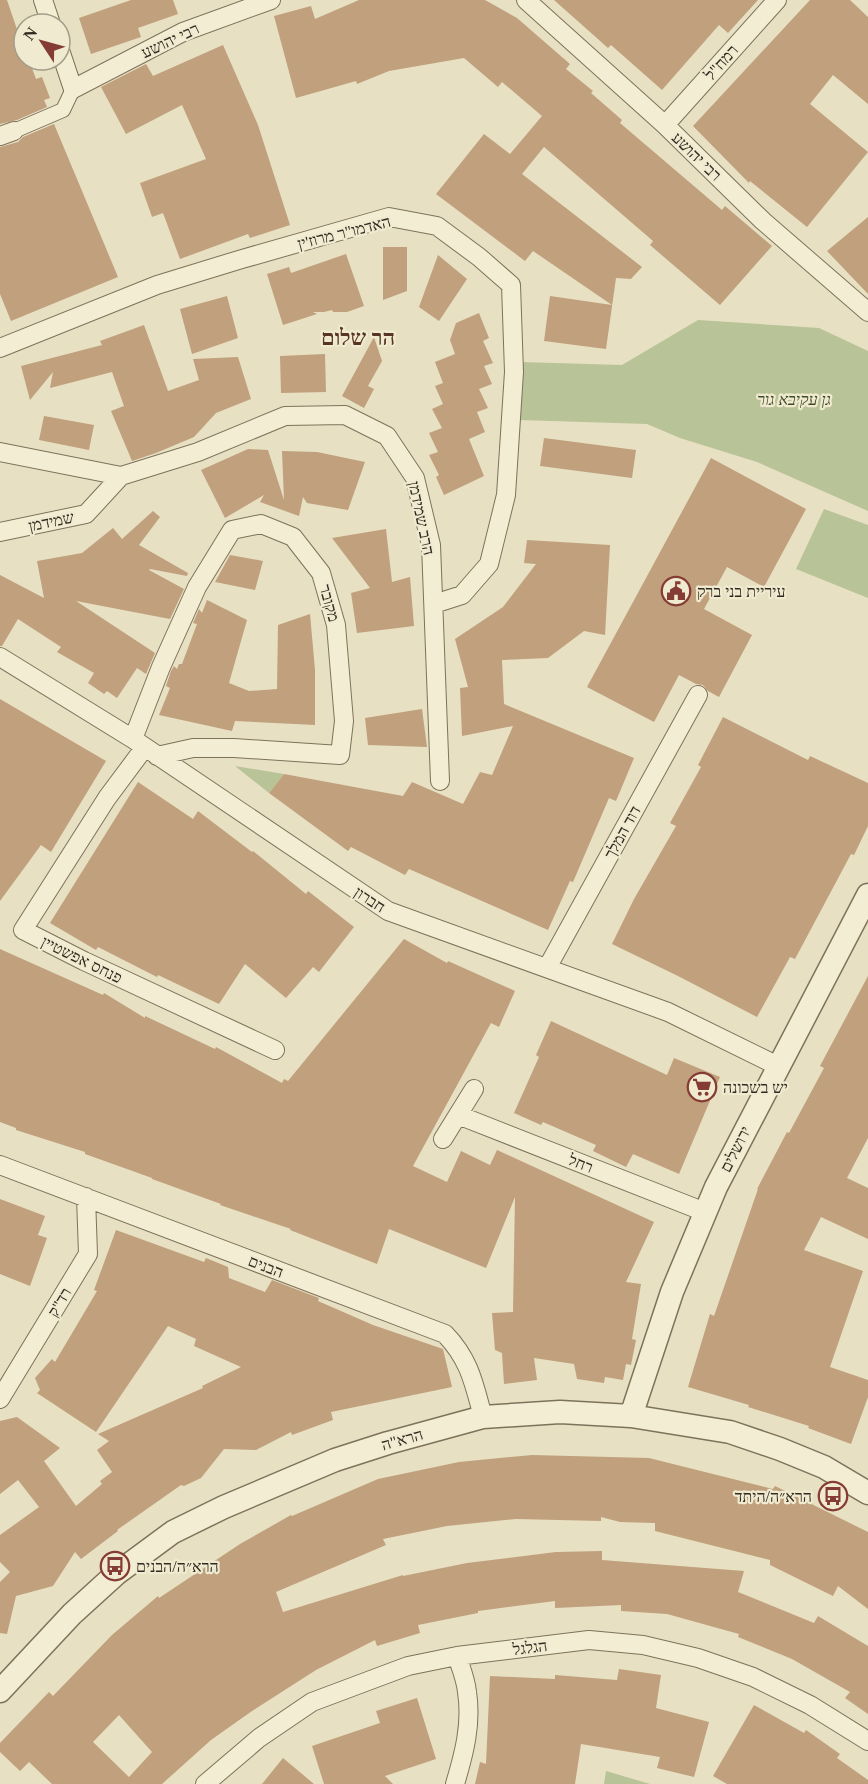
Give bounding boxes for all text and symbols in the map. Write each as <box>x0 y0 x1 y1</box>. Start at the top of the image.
north arrow <box>12 12 72 72</box>
street label: רבי יהושע <box>139 20 202 61</box>
text: N <box>20 23 41 43</box>
street label: רמח"ל <box>701 41 741 84</box>
street label: רבי יהושע <box>669 129 725 184</box>
street label: האדמו"ר מרוז'ין <box>296 213 393 252</box>
district label: הר שלום <box>321 325 395 350</box>
park label: גן עקיבא גור <box>757 391 831 409</box>
street label: הרב שמידמן <box>405 480 438 557</box>
street label: שמידמן <box>27 508 76 535</box>
public building icon: עיריית בני ברק <box>660 575 692 607</box>
street label: מקובר <box>316 583 343 624</box>
place label: עיריית בני ברק <box>697 583 786 600</box>
street label: דוד המלך <box>601 803 644 862</box>
street label: חברון <box>351 883 388 916</box>
street label: פנחס אפשטיין <box>39 933 125 986</box>
supermarket icon: יש בשכונה <box>686 1071 718 1103</box>
place label: יש בשכונה <box>723 1079 788 1096</box>
street label: ירושלים <box>717 1123 754 1175</box>
street label: רחל <box>565 1151 595 1176</box>
street label: הבנים <box>246 1252 286 1281</box>
street label: רד"ק <box>44 1285 75 1320</box>
street label: הרא"ה <box>379 1425 425 1453</box>
bus stop icon: הרא״ה/היתד <box>817 1480 849 1512</box>
place label: הרא״ה/היתד <box>735 1488 812 1505</box>
bus stop icon: הרא״ה/הבנים <box>99 1550 131 1582</box>
place label: הרא״ה/הבנים <box>136 1558 219 1575</box>
street label: הגלגל <box>511 1637 548 1658</box>

